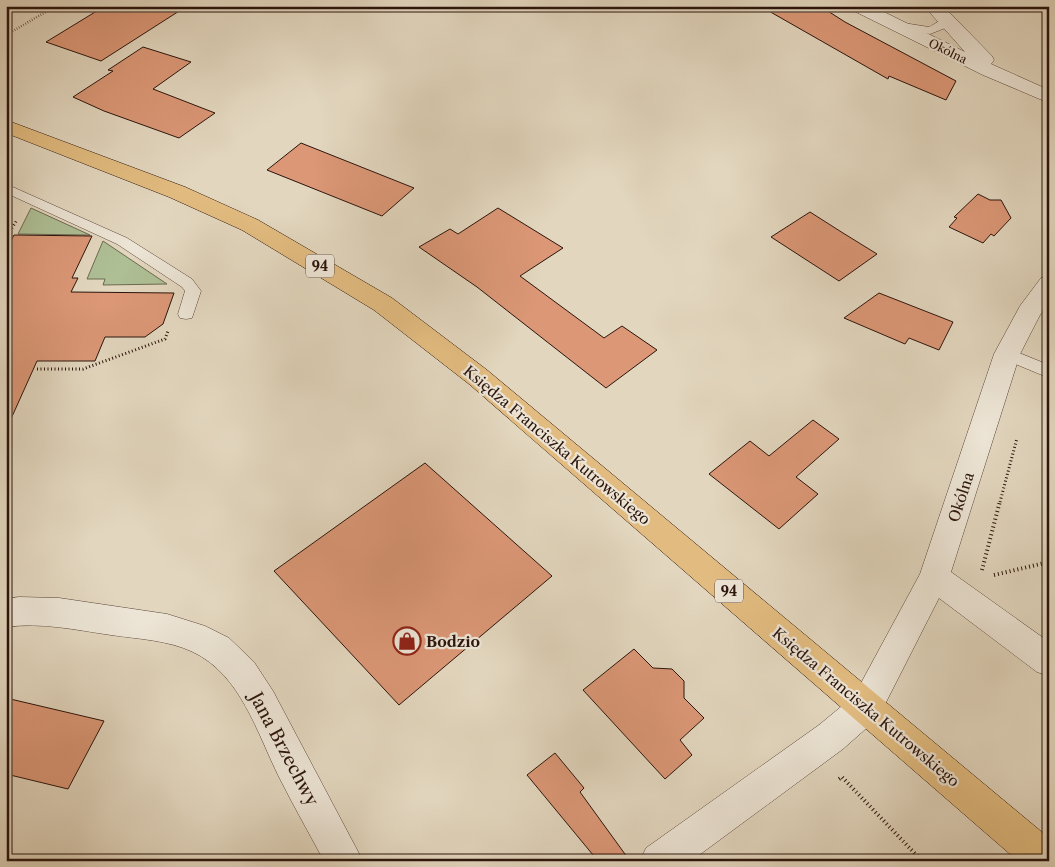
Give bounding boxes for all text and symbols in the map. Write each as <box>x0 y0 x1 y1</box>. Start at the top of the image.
street label: Okólna <box>926 35 970 67</box>
road number: 94 <box>306 255 334 278</box>
street label: Księdza Franciszka Kutrowskiego <box>460 361 654 529</box>
street label: Okólna <box>944 470 978 524</box>
road number: 94 <box>715 580 743 602</box>
street label: Księdza Franciszka Kutrowskiego <box>769 623 963 791</box>
shop icon: Bodzio <box>392 626 422 656</box>
place label: Bodzio <box>426 632 480 651</box>
street label: Jana Brzechwy <box>243 686 324 810</box>

